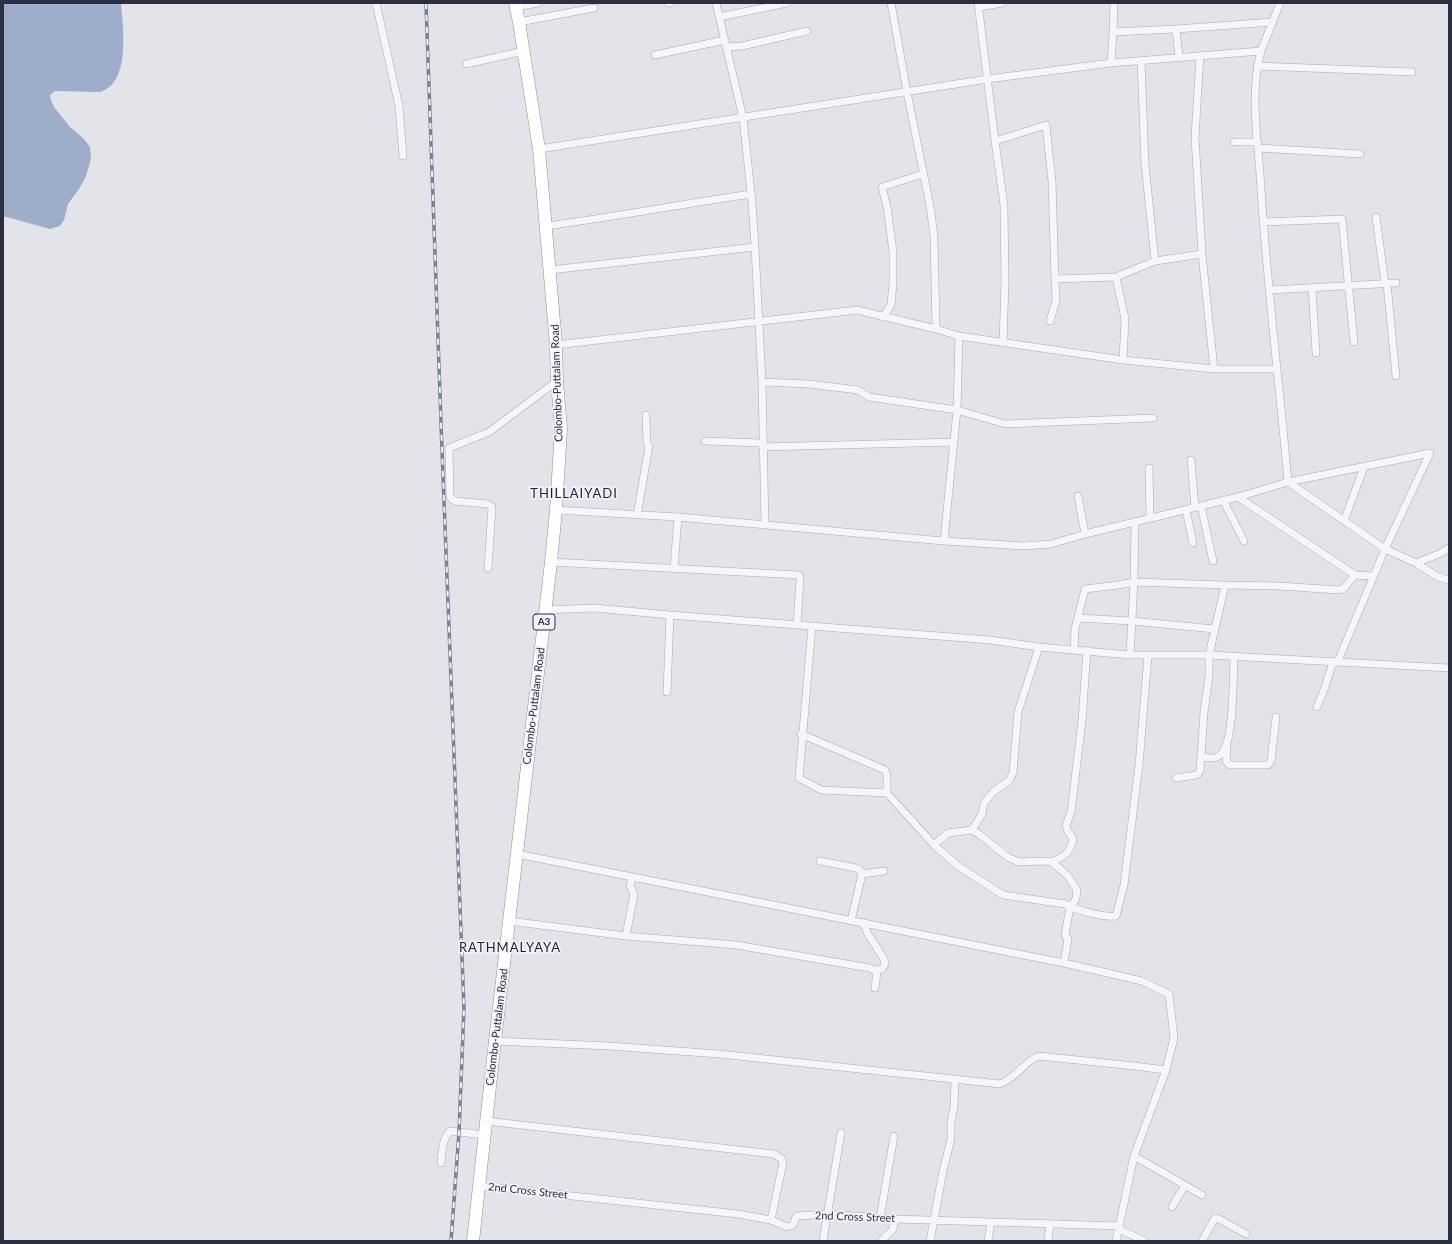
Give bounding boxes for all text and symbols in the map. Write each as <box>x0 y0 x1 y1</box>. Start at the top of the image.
street label: Colombo-Puttalam Road <box>548 324 566 442</box>
district label: THILLAIYADI <box>530 486 618 502</box>
road number: A3 <box>533 614 555 630</box>
street label: Colombo-Puttalam Road <box>520 647 548 765</box>
district label: RATHMALYAYA <box>459 940 561 956</box>
street label: Colombo-Puttalam Road <box>483 968 511 1086</box>
street label: 2nd Cross Street <box>487 1180 569 1202</box>
street label: 2nd Cross Street <box>815 1209 895 1225</box>

